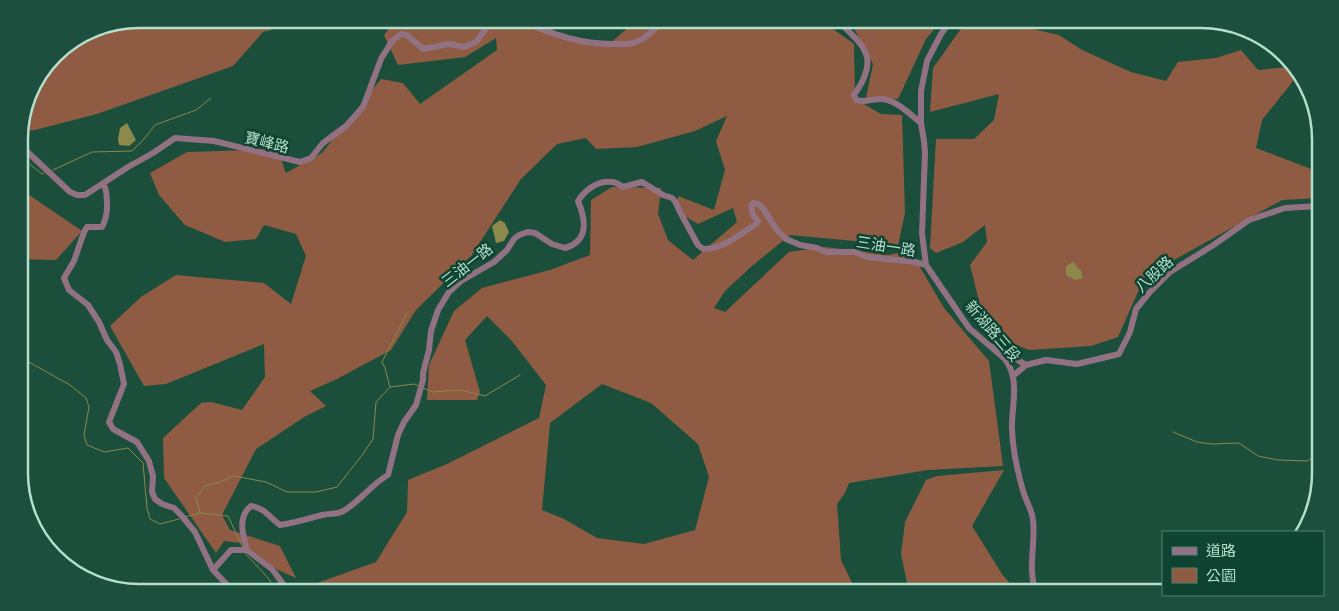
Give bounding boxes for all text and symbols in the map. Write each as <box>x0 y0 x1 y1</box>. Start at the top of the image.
street label: 寶峰路 <box>243 127 291 157</box>
street label: 三油一路 <box>855 232 917 260</box>
street label: 三油一路 <box>438 239 496 291</box>
street label: 八股路 <box>1131 252 1177 296</box>
street label: 新湖路三段 <box>961 296 1025 366</box>
legend <box>1162 531 1324 596</box>
text: 道路 <box>1206 541 1236 560</box>
text: 公園 <box>1206 566 1236 585</box>

